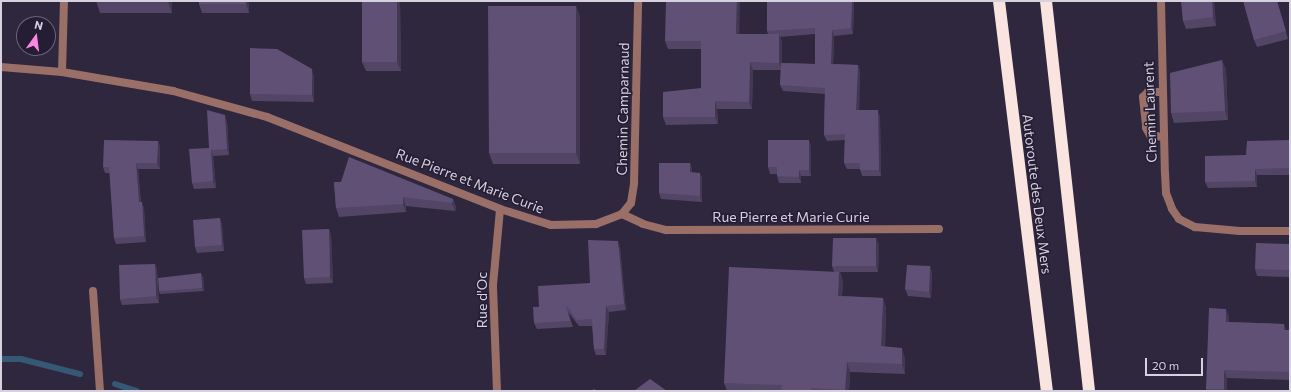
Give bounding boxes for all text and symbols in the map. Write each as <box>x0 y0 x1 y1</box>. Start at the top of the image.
north arrow <box>16 16 56 56</box>
text: N <box>33 18 44 32</box>
street label: Chemin Camparnaud <box>613 42 633 176</box>
street label: Chemin Laurent <box>1140 61 1160 163</box>
street label: Autoroute des Deux Mers <box>1019 113 1055 275</box>
street label: Rue Pierre et Marie Curie <box>393 145 547 217</box>
street label: Rue Pierre et Marie Curie <box>712 209 870 225</box>
street label: Rue d'Oc <box>474 272 490 328</box>
scale bar <box>1147 350 1205 376</box>
text: 20 m <box>1152 358 1179 372</box>

